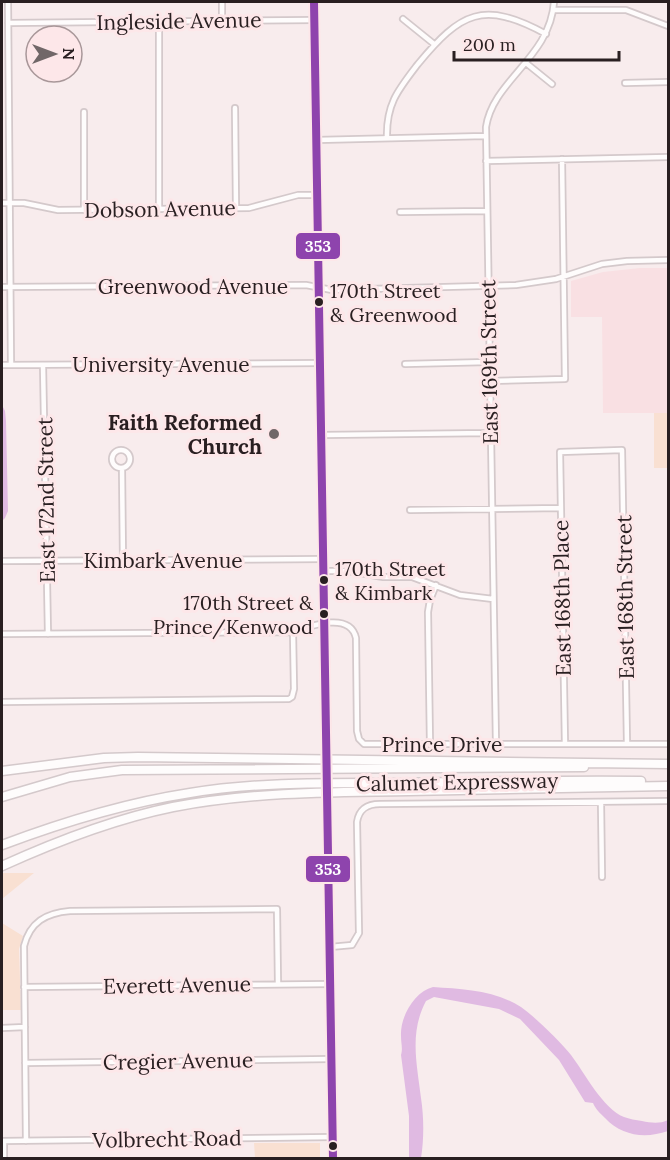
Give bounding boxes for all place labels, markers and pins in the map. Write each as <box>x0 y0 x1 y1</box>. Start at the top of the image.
place label: 170th Street & Greenwood <box>330 278 457 327</box>
marker: 170th Street & Greenwood <box>313 296 325 308</box>
place label: Faith Reformed Church <box>108 409 262 460</box>
marker: Faith Reformed Church <box>267 427 281 441</box>
place label: 170th Street & Kimbark <box>335 556 446 605</box>
marker: 170th Street & Kimbark <box>318 574 330 586</box>
place label: 170th Street & Prince/Kenwood <box>153 590 314 640</box>
marker: 170th Street & Prince/Kenwood <box>318 608 330 620</box>
unlabelled marker <box>327 1140 339 1152</box>

